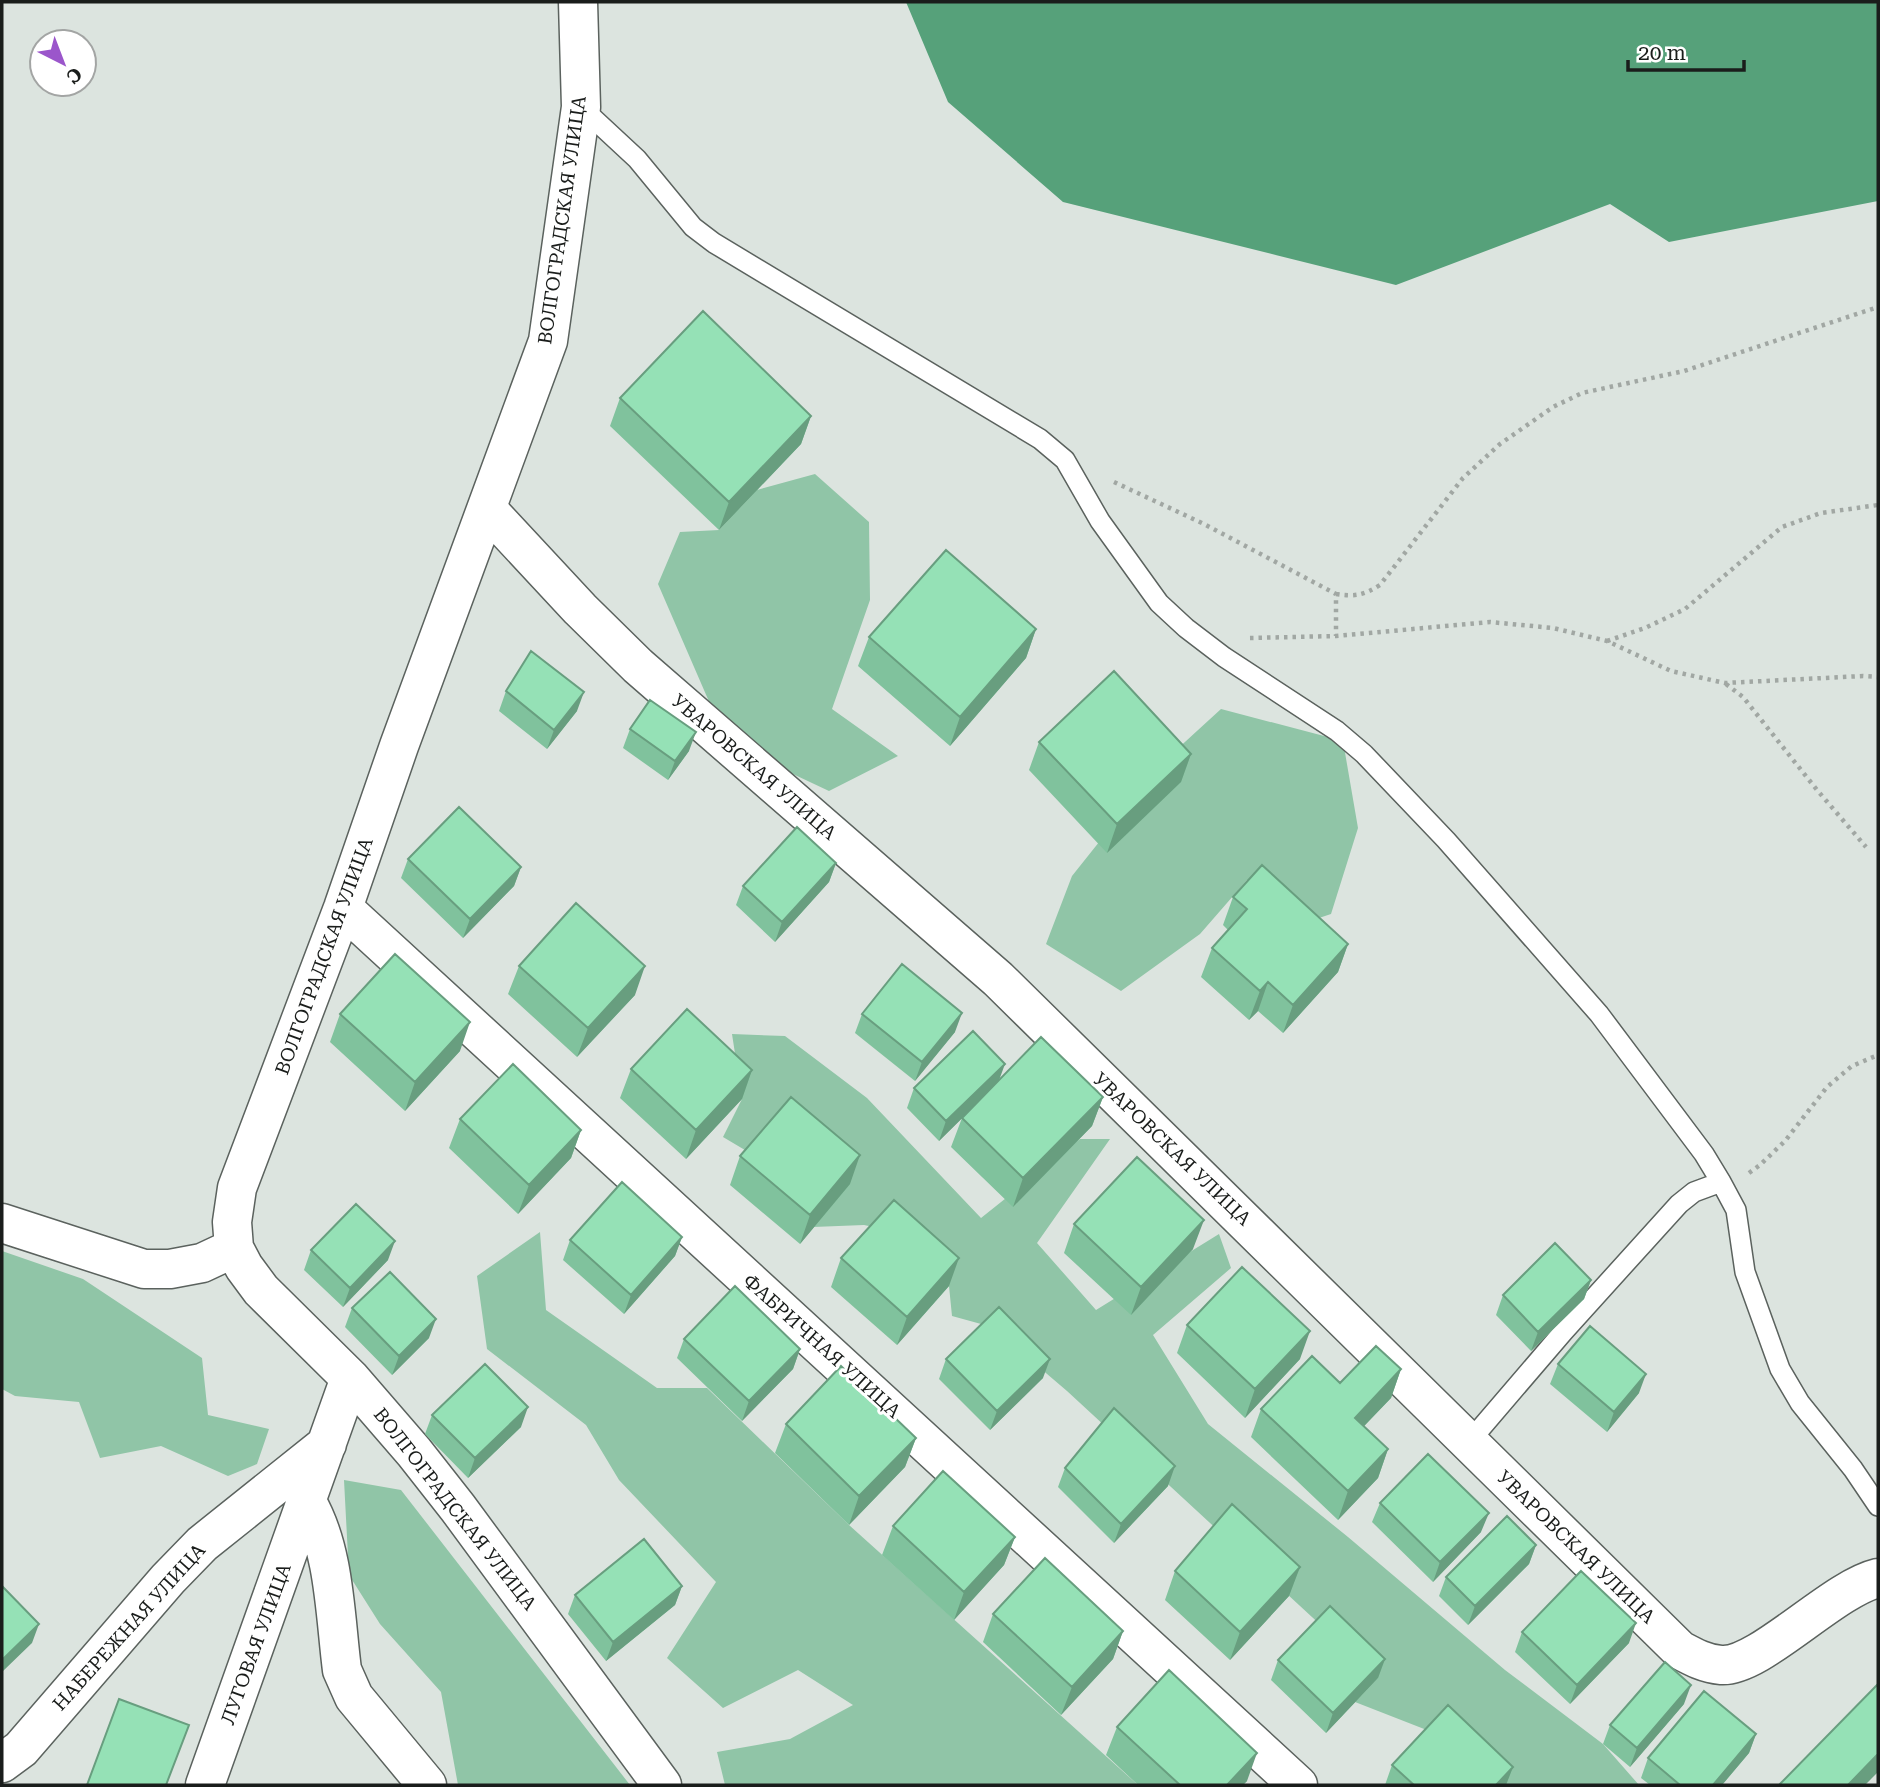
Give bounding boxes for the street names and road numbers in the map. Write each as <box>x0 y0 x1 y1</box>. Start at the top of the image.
street label: ВОЛГОГРАДСКАЯ УЛИЦА <box>533 94 591 346</box>
street label: УВАРОВСКАЯ УЛИЦА <box>667 689 842 845</box>
street label: ВОЛГОГРАДСКАЯ УЛИЦА <box>270 834 378 1078</box>
street label: УВАРОВСКАЯ УЛИЦА <box>1088 1068 1256 1231</box>
street label: ФАБРИЧНАЯ УЛИЦА <box>738 1269 906 1423</box>
street label: ВОЛГОГРАДСКАЯ УЛИЦА <box>369 1403 542 1615</box>
street label: УВАРОВСКАЯ УЛИЦА <box>1492 1466 1660 1629</box>
street label: НАБЕРЕЖНАЯ УЛИЦА <box>48 1538 211 1715</box>
street label: ЛУГОВАЯ УЛИЦА <box>216 1560 296 1728</box>

